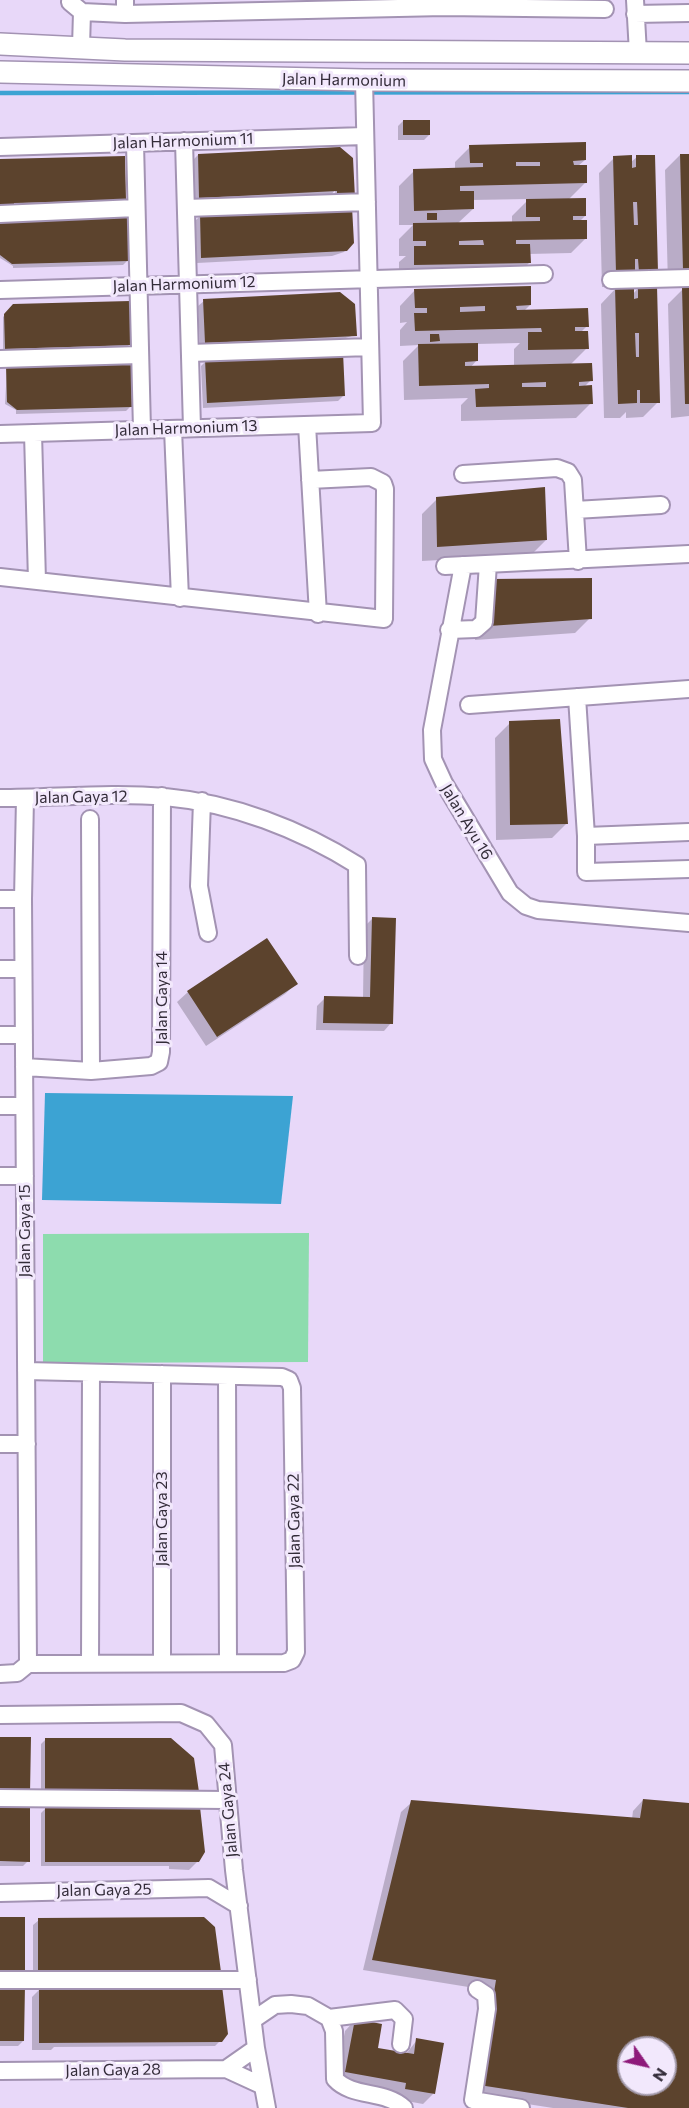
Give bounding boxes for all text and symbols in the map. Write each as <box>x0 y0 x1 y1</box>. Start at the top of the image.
street label: Jalan Harmonium <box>282 69 406 91</box>
street label: Jalan Harmonium 11 <box>112 129 254 153</box>
street label: Jalan Harmonium 12 <box>112 272 256 296</box>
street label: Jalan Harmonium 13 <box>114 416 258 440</box>
street label: Jalan Ayu 16 <box>437 781 497 863</box>
street label: Jalan Gaya 12 <box>34 787 128 807</box>
street label: Jalan Gaya 14 <box>152 951 172 1045</box>
street label: Jalan Gaya 15 <box>15 1184 35 1278</box>
street label: Jalan Gaya 23 <box>152 1471 172 1567</box>
street label: Jalan Gaya 22 <box>284 1473 304 1569</box>
street label: Jalan Gaya 24 <box>214 1762 242 1858</box>
street label: Jalan Gaya 25 <box>56 1880 152 1900</box>
north arrow <box>617 2036 677 2096</box>
street label: Jalan Gaya 28 <box>65 2060 161 2080</box>
text: N <box>649 2065 672 2086</box>

